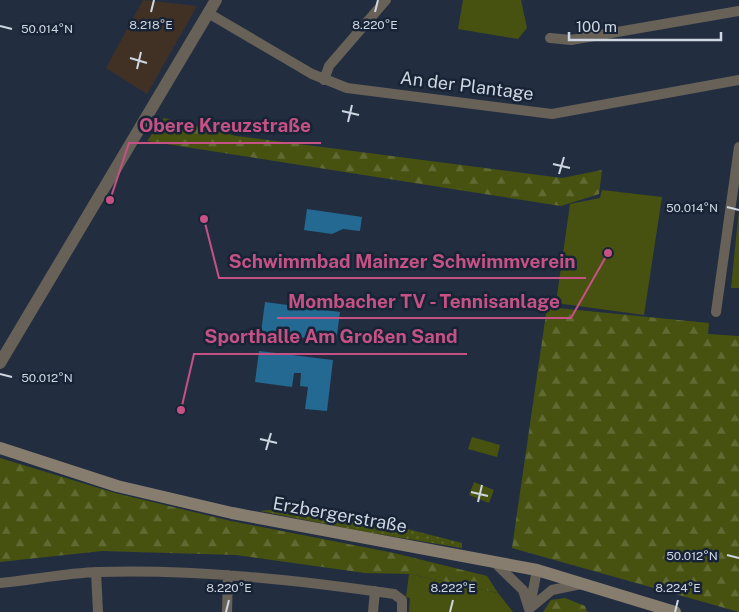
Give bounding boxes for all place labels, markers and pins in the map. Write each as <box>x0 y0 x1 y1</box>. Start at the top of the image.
callout: Obere Kreuzstraße <box>129 109 321 143</box>
callout: Schwimmbad Mainzer Schwimmverein <box>219 244 586 278</box>
callout: Mombacher TV - Tennisanlage <box>277 284 571 318</box>
callout: Sporthalle Am Großen Sand <box>194 320 467 354</box>

